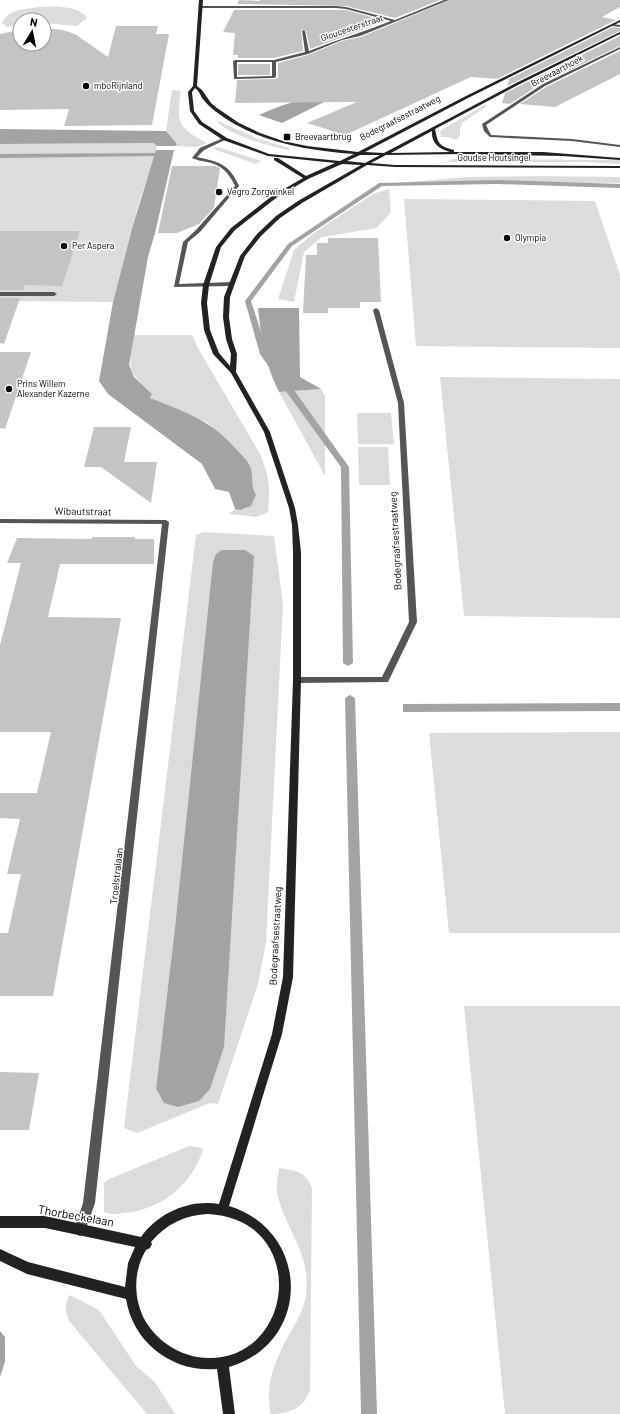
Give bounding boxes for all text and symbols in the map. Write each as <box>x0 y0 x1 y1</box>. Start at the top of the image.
north arrow <box>12 12 52 52</box>
street label: Gloucesterstraat <box>319 12 385 43</box>
text: N <box>29 15 39 29</box>
street label: Breevaarthoek <box>529 52 585 89</box>
place label: mboRijnland <box>94 80 143 91</box>
marker: mboRijnland <box>81 81 91 91</box>
street label: Bodegraafsestraatweg <box>358 92 442 143</box>
place label: Breevaartbrug <box>295 131 351 142</box>
marker: Breevaartbrug <box>282 132 292 142</box>
street label: Goudse Houtsingel <box>457 152 531 163</box>
place label: Vegro Zorgwinkel <box>227 186 294 197</box>
marker: Vegro Zorgwinkel <box>214 187 224 197</box>
place label: Olympia <box>515 232 546 243</box>
marker: Olympia <box>502 233 512 243</box>
place label: Per Aspera <box>72 240 114 251</box>
marker: Per Aspera <box>59 241 69 251</box>
place label: Prins Willem Alexander Kazerne <box>17 378 90 399</box>
marker: Prins Willem Alexander Kazerne <box>4 384 14 394</box>
street label: Bodegraafsestraatweg <box>386 491 404 591</box>
street label: Wibautstraat <box>55 505 112 518</box>
street label: Troelstralaan <box>107 847 125 905</box>
street label: Bodegraafsestraatweg <box>266 886 284 986</box>
street label: Thorbeckelaan <box>37 1201 115 1229</box>

